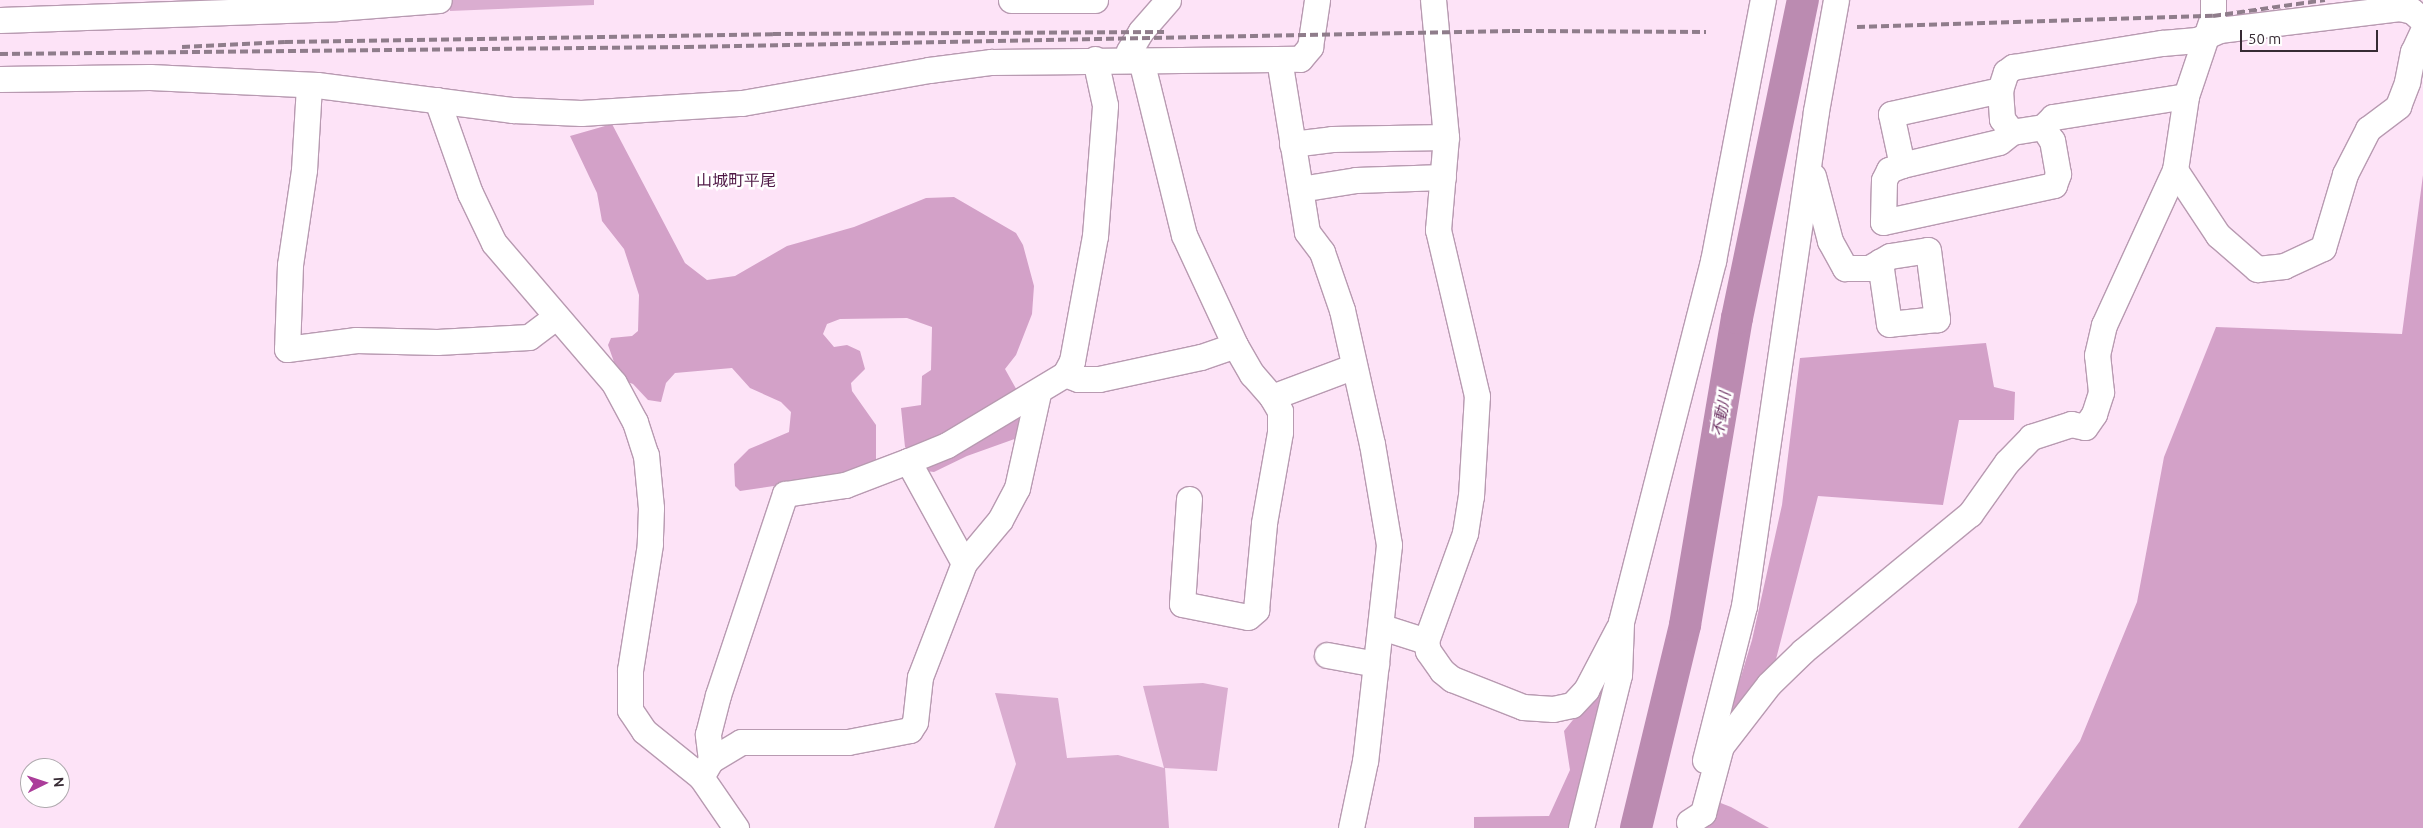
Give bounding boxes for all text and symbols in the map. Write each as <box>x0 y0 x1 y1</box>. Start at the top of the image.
scale bar <box>2243 20 2380 52</box>
text: 50 m <box>2248 30 2281 47</box>
district label: 山城町平尾 <box>696 170 776 190</box>
water label: 不動川 <box>1708 390 1734 438</box>
north arrow <box>20 758 70 808</box>
text: N <box>51 776 67 788</box>

